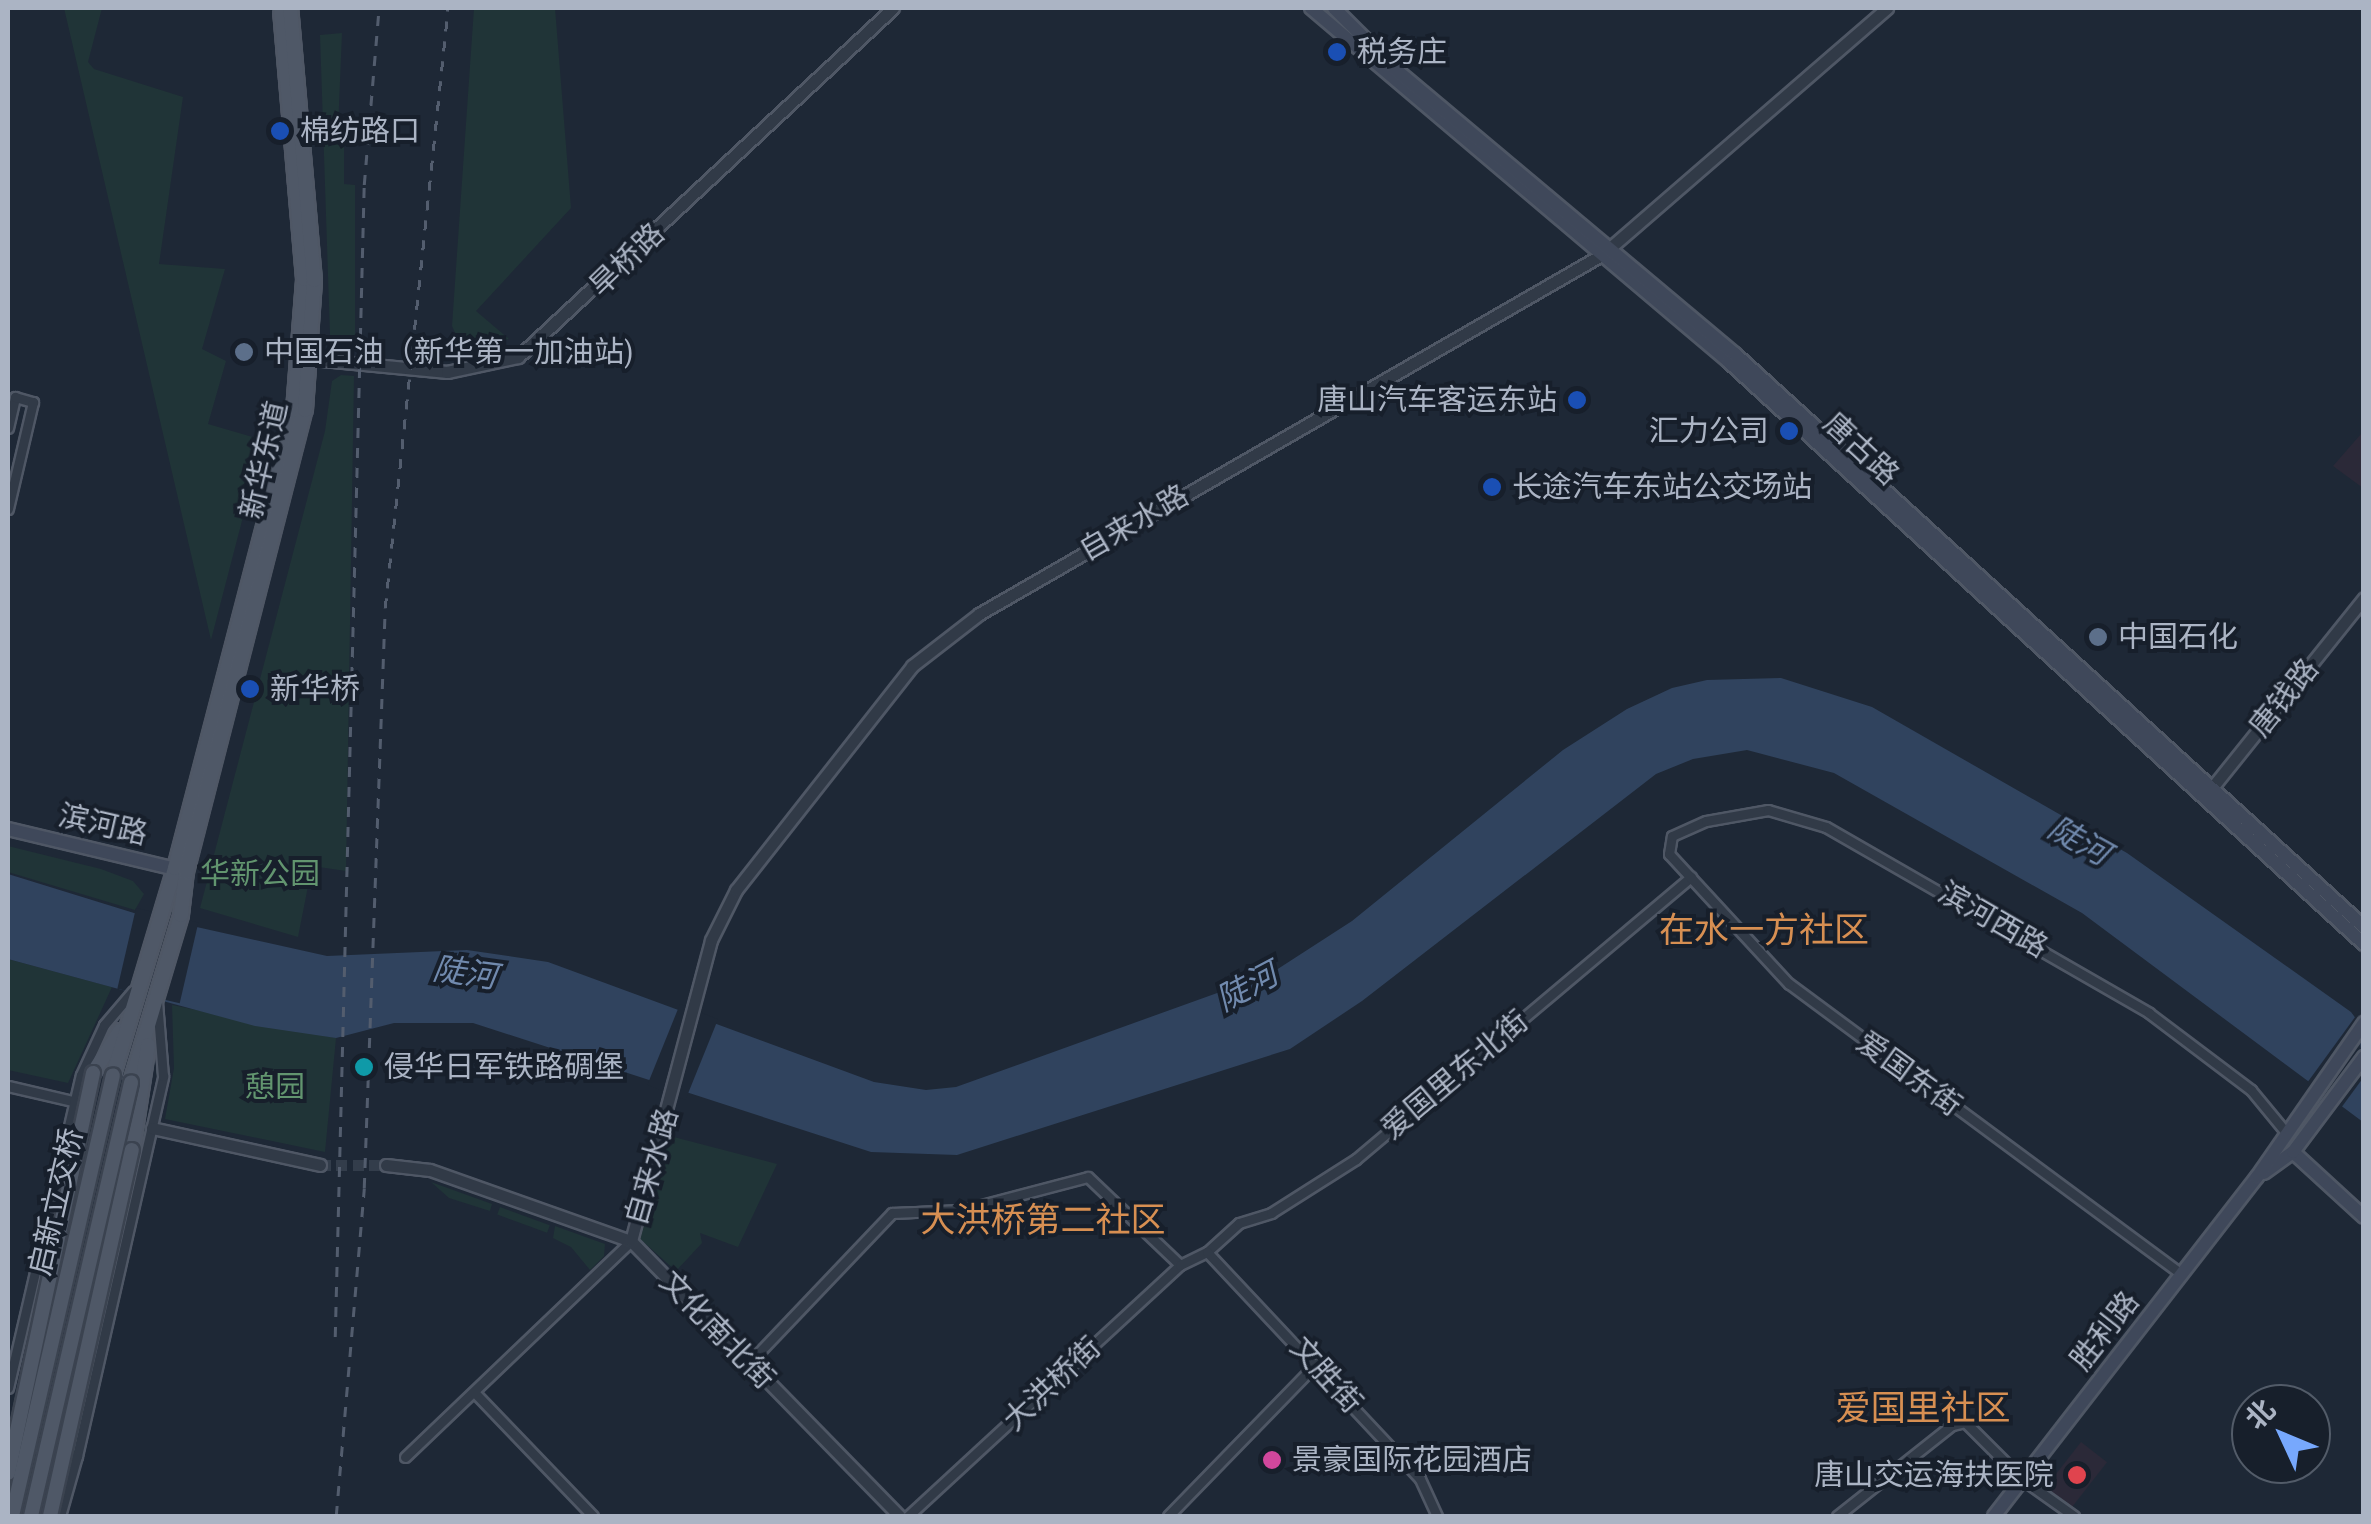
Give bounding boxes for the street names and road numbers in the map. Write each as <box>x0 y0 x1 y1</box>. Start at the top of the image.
street label: 旱桥路 <box>582 216 672 304</box>
street label: 新华东道 <box>233 397 295 523</box>
street label: 唐古路 <box>1816 405 1906 493</box>
street label: 自来水路 <box>1073 477 1195 569</box>
street label: 唐钱路 <box>2242 652 2326 744</box>
street label: 滨河路 <box>55 797 151 853</box>
street label: 滨河西路 <box>1932 874 2054 966</box>
street label: 爱国里东北街 <box>1374 1003 1536 1147</box>
street label: 爱国东街 <box>1850 1024 1968 1124</box>
street label: 自来水路 <box>618 1104 686 1230</box>
street label: 启新立交桥 <box>22 1125 90 1279</box>
street label: 文化南北街 <box>652 1264 782 1396</box>
street label: 胜利路 <box>2063 1284 2147 1378</box>
street label: 大洪桥街 <box>996 1330 1108 1438</box>
street label: 文胜街 <box>1283 1330 1369 1420</box>

